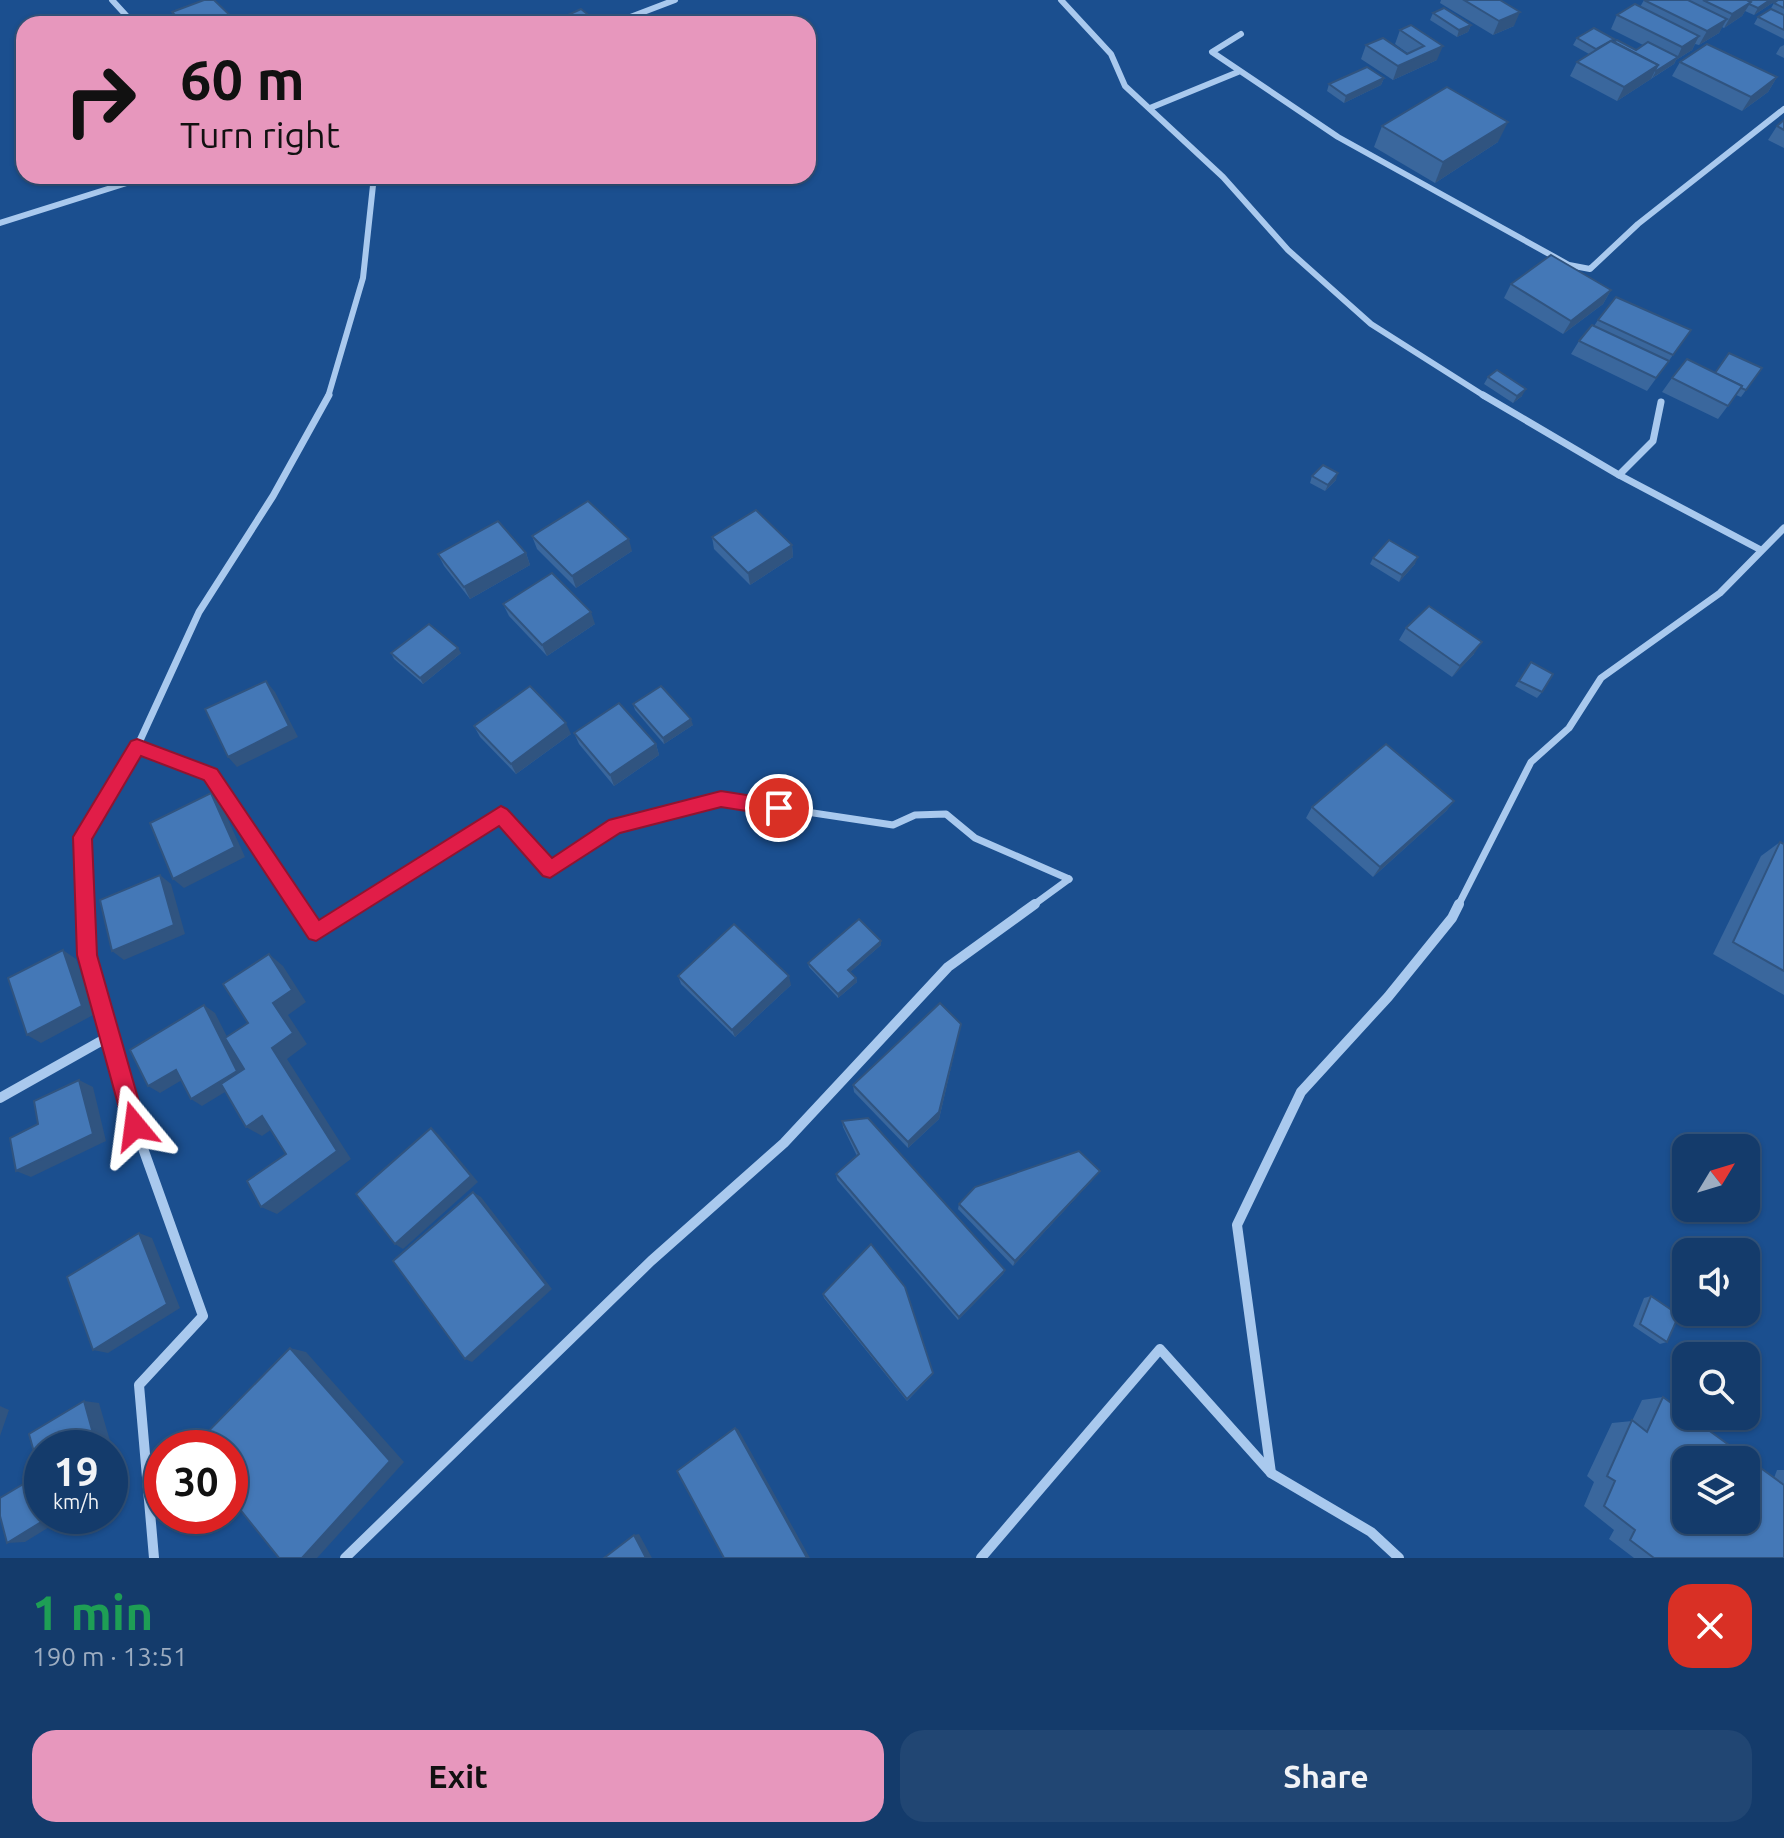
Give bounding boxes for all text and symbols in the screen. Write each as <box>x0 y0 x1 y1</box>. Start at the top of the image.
icon: right <box>48 48 152 152</box>
text: 60 m <box>180 48 305 111</box>
text: Turn right <box>180 114 340 155</box>
pin <box>745 774 813 842</box>
icon: arrive <box>757 786 801 830</box>
position arrow <box>93 1084 177 1168</box>
north arrow <box>1672 1134 1760 1222</box>
map controls <box>1672 1134 1760 1534</box>
button: sound <box>1672 1238 1760 1326</box>
button: search <box>1672 1342 1760 1430</box>
speed limit sign: 30 <box>144 1430 248 1534</box>
button: layers <box>1672 1446 1760 1534</box>
text: 19 <box>53 1449 99 1494</box>
text: km/h <box>53 1490 99 1513</box>
button: close <box>1668 1584 1752 1668</box>
text: 1 min <box>32 1585 153 1639</box>
text: 190 m · 13:51 <box>32 1642 188 1671</box>
button: Exit <box>32 1730 884 1822</box>
button: Share <box>900 1730 1752 1822</box>

